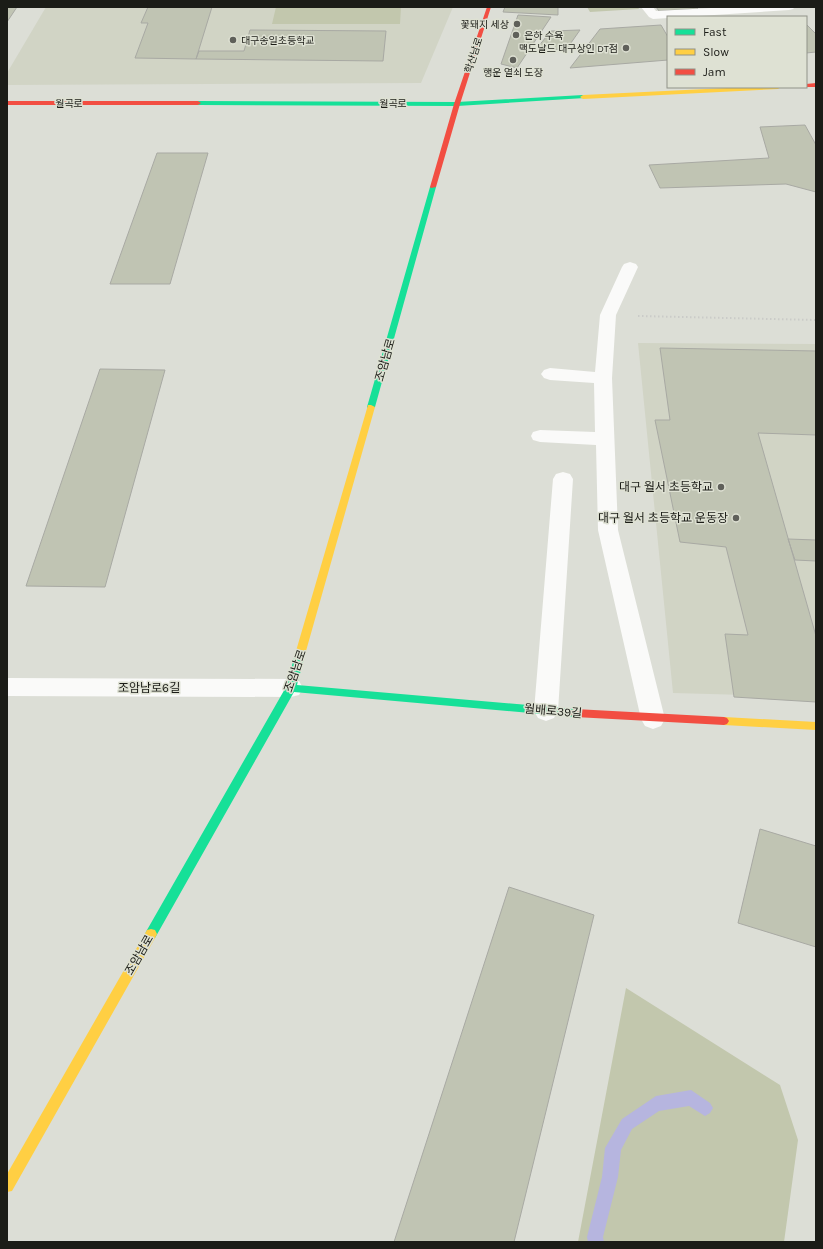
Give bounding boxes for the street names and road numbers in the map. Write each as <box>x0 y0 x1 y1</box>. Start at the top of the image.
street label: 학산남로 <box>463 36 485 75</box>
street label: 월곡로 <box>55 98 83 110</box>
street label: 월곡로 <box>379 98 407 110</box>
street label: 조암남로 <box>372 337 398 383</box>
street label: 조암남로 <box>281 648 309 694</box>
street label: 조암남로6길 <box>118 681 180 695</box>
street label: 월배로39길 <box>523 701 583 721</box>
street label: 조암남로 <box>122 932 156 978</box>

